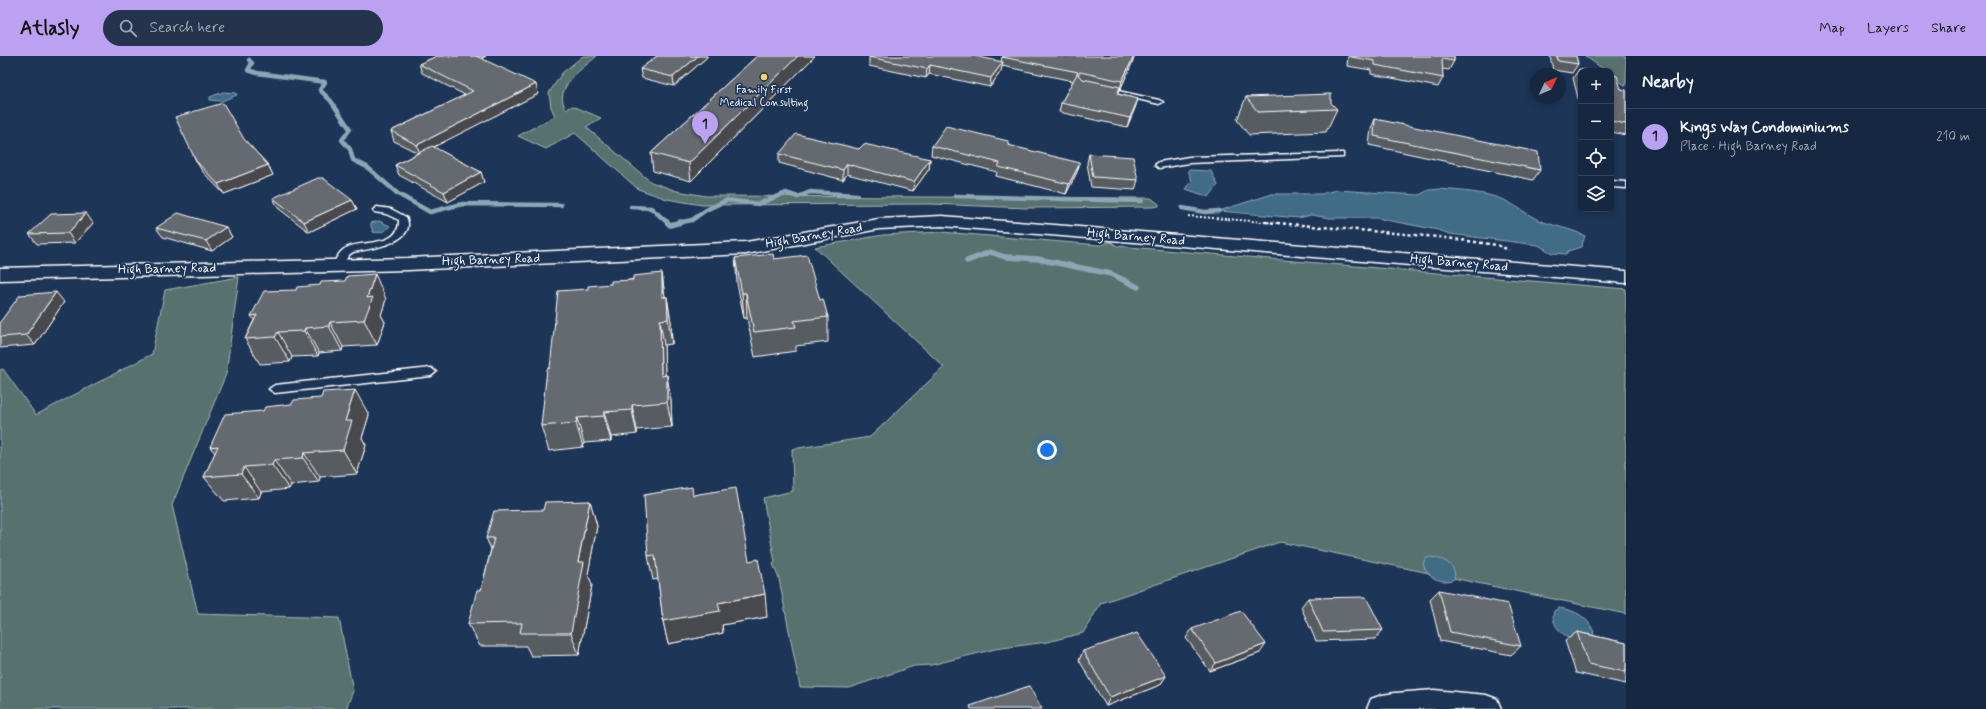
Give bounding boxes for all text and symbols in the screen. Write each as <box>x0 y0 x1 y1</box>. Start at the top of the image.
search box <box>103 10 383 46</box>
text: Atlasly <box>20 16 79 41</box>
icon: search <box>117 17 139 39</box>
text: Search here <box>149 18 225 38</box>
text: Map <box>1819 19 1845 37</box>
text: Layers <box>1867 19 1909 37</box>
text: Share <box>1931 19 1966 37</box>
north arrow <box>1530 68 1566 104</box>
map controls <box>1578 68 1614 212</box>
button: + <box>1578 68 1614 104</box>
text: Nearby <box>1642 71 1694 93</box>
marker: Family First Medical Consulting <box>759 72 769 82</box>
place label: Family First Medical Consulting <box>720 83 808 112</box>
button: − <box>1578 104 1614 140</box>
pin: 1 <box>692 111 718 144</box>
text: Kings Way Condominiums <box>1680 118 1849 138</box>
text: 1 <box>1652 128 1658 145</box>
text: 210 m <box>1936 128 1970 145</box>
text: Place · High Barney Road <box>1680 138 1817 155</box>
button: locate <box>1578 140 1614 176</box>
button: layers <box>1578 176 1614 212</box>
street label: High Barney Road <box>764 219 864 255</box>
street label: High Barney Road <box>1086 224 1186 252</box>
street label: High Barney Road <box>442 250 540 272</box>
street label: High Barney Road <box>1409 250 1509 278</box>
street label: High Barney Road <box>118 260 216 280</box>
your location <box>1037 440 1057 460</box>

